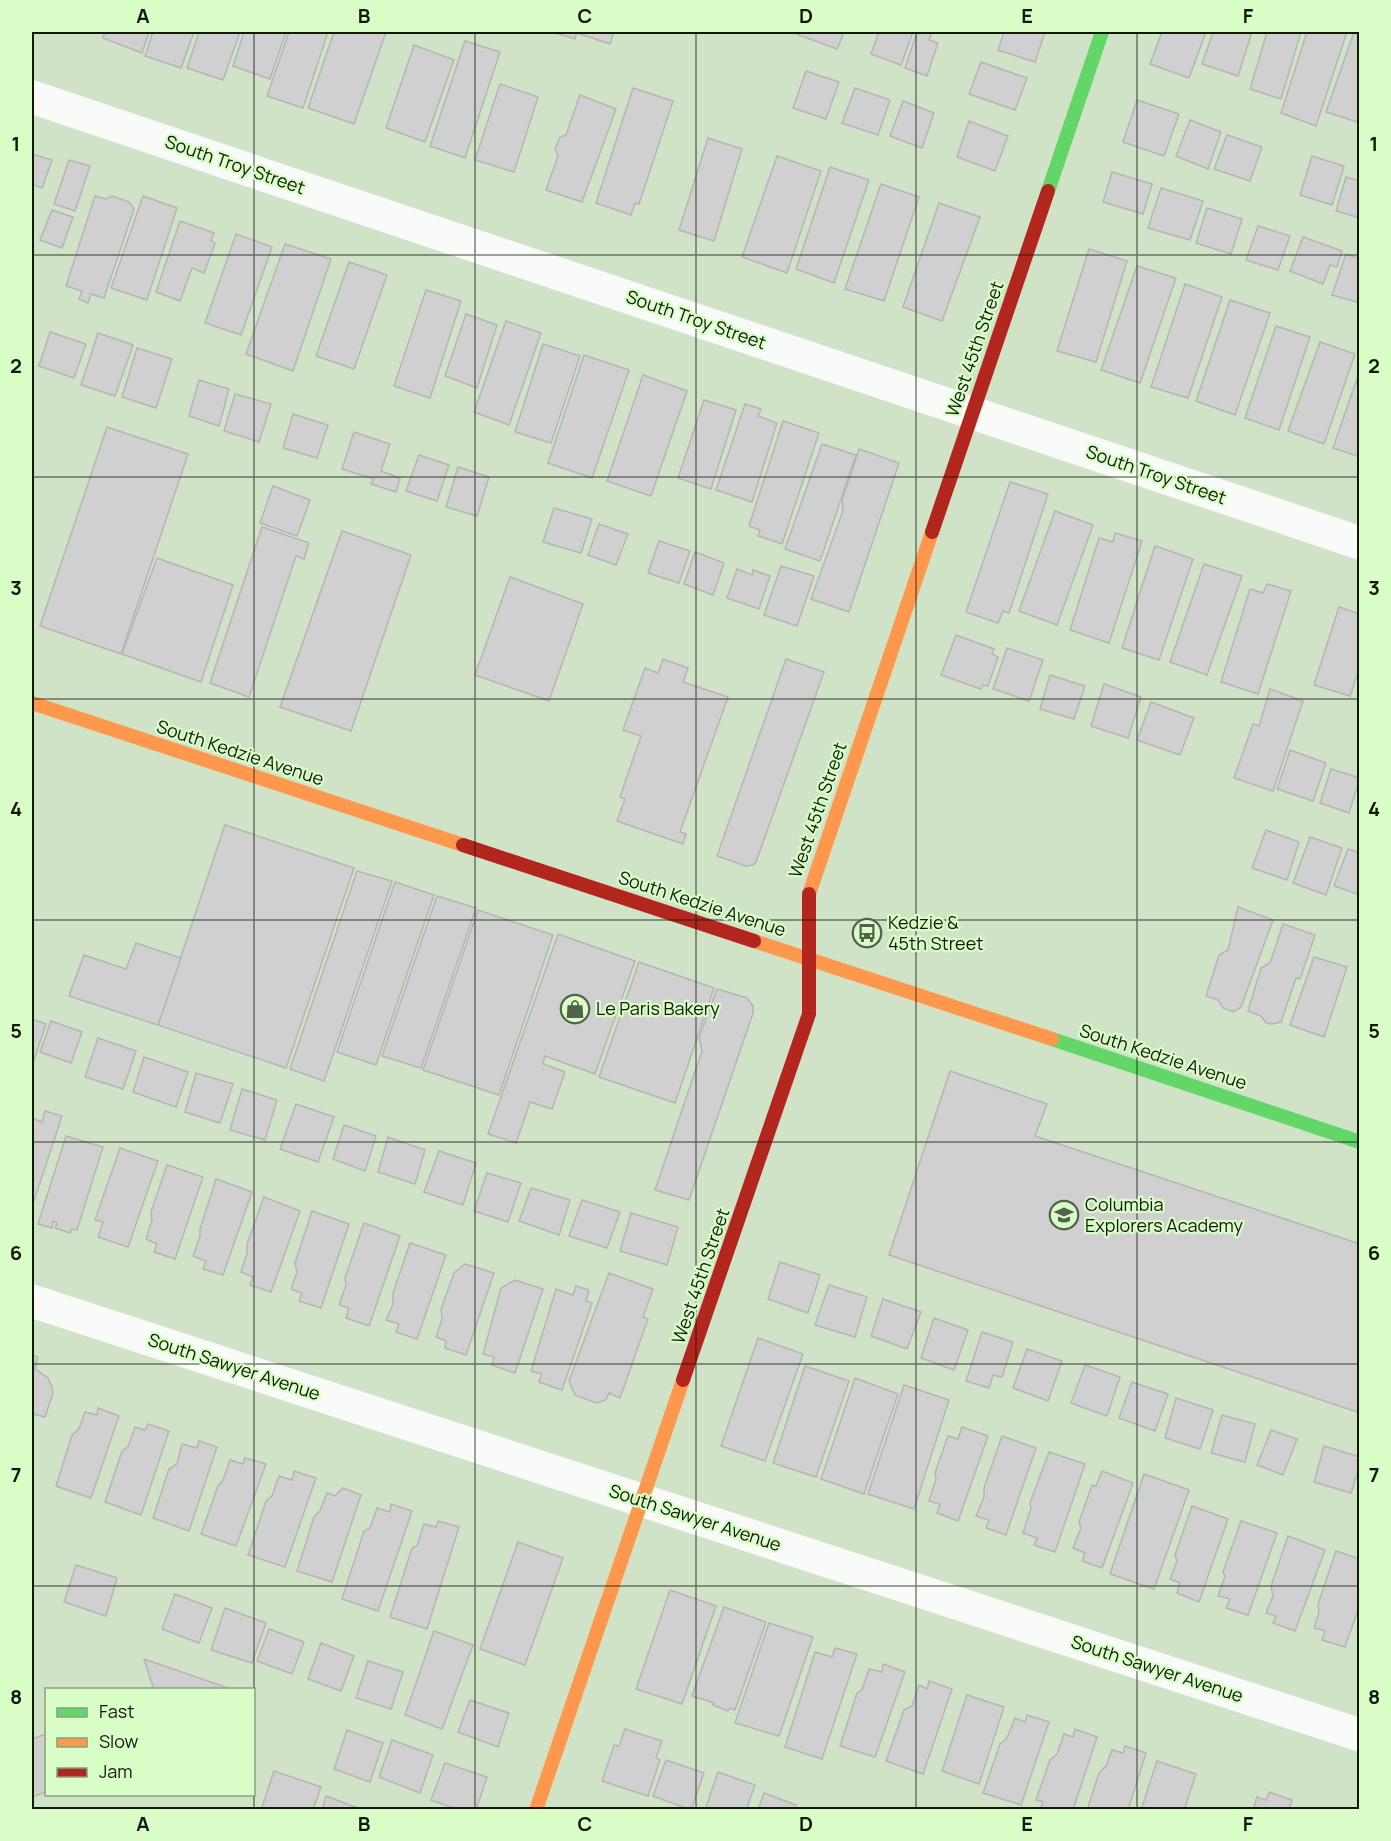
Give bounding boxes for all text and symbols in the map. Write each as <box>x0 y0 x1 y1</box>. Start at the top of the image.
text: A <box>136 2 150 29</box>
text: B <box>358 2 371 29</box>
text: C <box>578 2 592 29</box>
text: D <box>799 2 813 29</box>
text: E <box>1021 2 1033 29</box>
text: F <box>1243 2 1254 29</box>
street label: South Troy Street <box>162 129 308 199</box>
text: 1 <box>12 130 20 157</box>
text: 1 <box>1370 130 1378 157</box>
street label: West 45th Street <box>940 278 1009 420</box>
street label: South Troy Street <box>623 284 769 354</box>
text: 2 <box>10 352 22 379</box>
text: 2 <box>1368 352 1380 379</box>
street label: South Troy Street <box>1083 439 1229 509</box>
text: 3 <box>10 574 22 601</box>
text: 3 <box>1368 574 1380 601</box>
street label: South Kedzie Avenue <box>154 714 327 790</box>
street label: West 45th Street <box>783 739 852 881</box>
text: 4 <box>10 795 22 822</box>
text: 4 <box>1368 795 1380 822</box>
street label: South Kedzie Avenue <box>616 865 789 941</box>
place label: Kedzie & 45th Street <box>888 910 983 955</box>
bus stop icon: Kedzie & 45th Street <box>851 917 883 949</box>
shop icon: Le Paris Bakery <box>559 993 591 1025</box>
place label: Le Paris Bakery <box>596 996 720 1020</box>
text: 5 <box>10 1017 22 1044</box>
text: 5 <box>1368 1017 1380 1044</box>
street label: South Kedzie Avenue <box>1077 1018 1250 1094</box>
place label: Columbia Explorers Academy <box>1085 1192 1243 1237</box>
school or university icon: Columbia Explorers Academy <box>1048 1199 1080 1231</box>
street label: West 45th Street <box>666 1205 735 1347</box>
text: 6 <box>10 1239 22 1266</box>
text: 6 <box>1368 1239 1380 1266</box>
street label: South Sawyer Avenue <box>145 1327 324 1405</box>
text: 7 <box>11 1461 21 1488</box>
text: 7 <box>1369 1461 1379 1488</box>
street label: South Sawyer Avenue <box>606 1478 785 1556</box>
street label: South Sawyer Avenue <box>1068 1629 1247 1707</box>
text: 8 <box>10 1683 22 1710</box>
text: 8 <box>1368 1683 1380 1710</box>
legend <box>45 1688 255 1796</box>
text: Fast <box>99 1699 134 1723</box>
text: Slow <box>99 1729 139 1753</box>
text: Jam <box>99 1759 133 1783</box>
text: A <box>136 1810 150 1837</box>
text: B <box>358 1810 371 1837</box>
text: C <box>578 1810 592 1837</box>
text: D <box>799 1810 813 1837</box>
text: E <box>1021 1810 1033 1837</box>
text: F <box>1243 1810 1254 1837</box>

